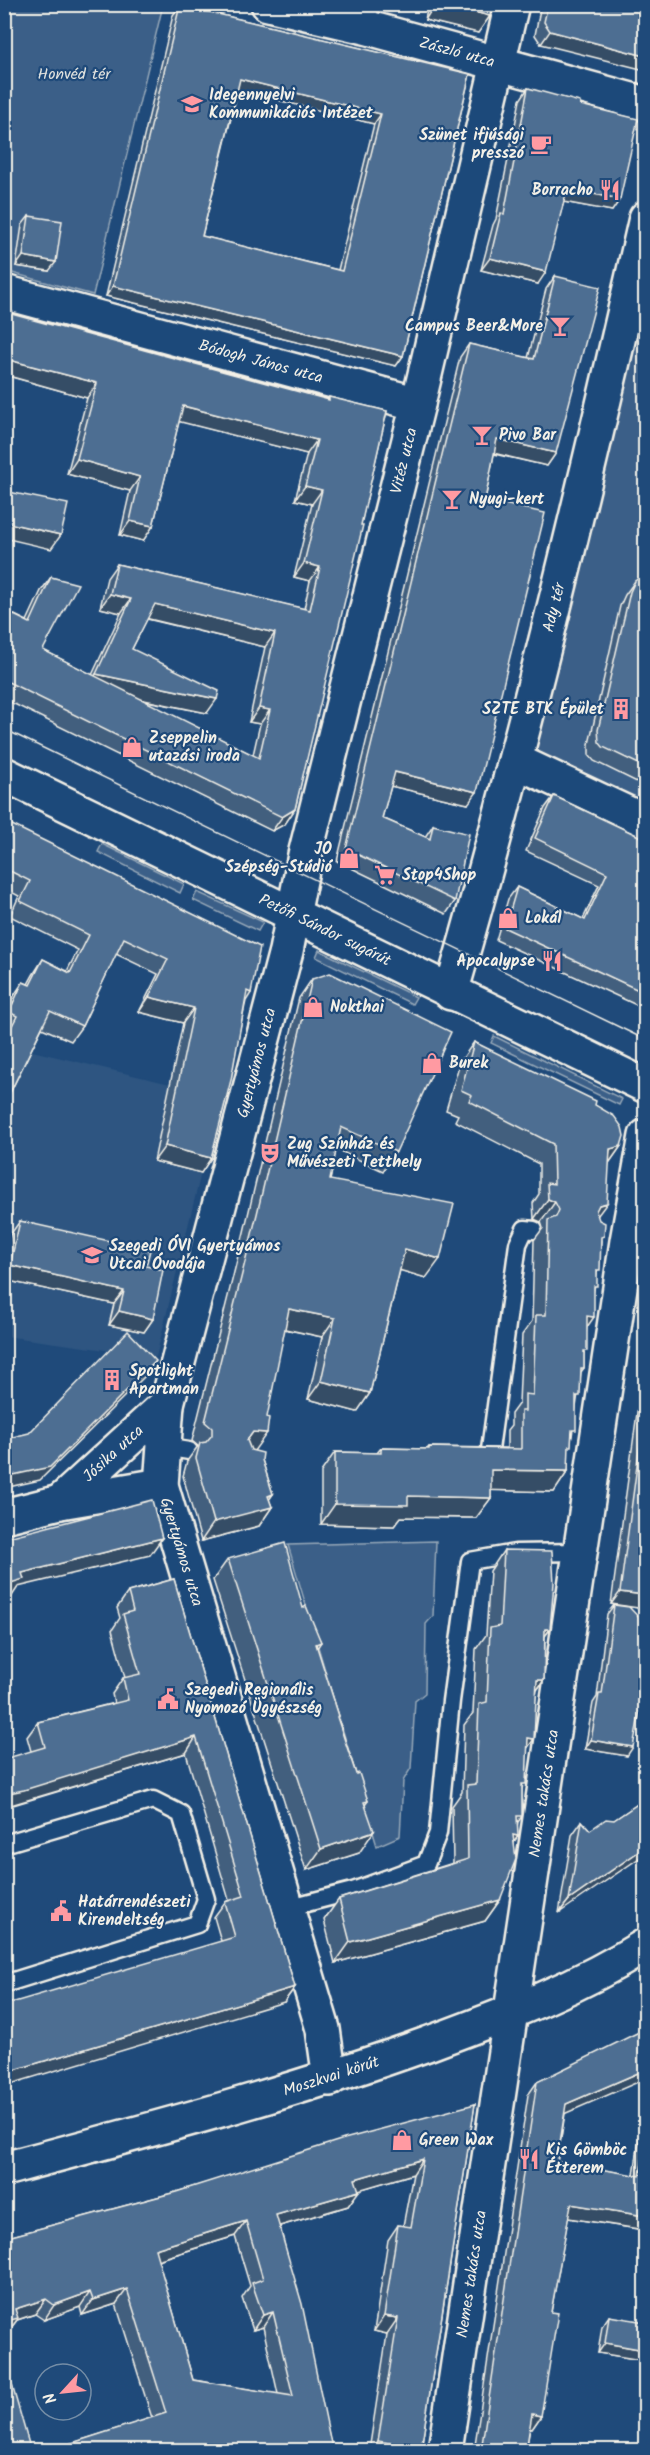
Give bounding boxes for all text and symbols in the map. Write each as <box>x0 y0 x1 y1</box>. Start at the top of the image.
street label: Zászló utca <box>416 30 498 74</box>
park label: Honvéd tér <box>37 62 112 87</box>
place label: Idegennyelvi Kommunikációs Intézet <box>209 83 374 126</box>
school or university icon: Idegennyelvi Kommunikációs Intézet <box>180 92 204 116</box>
place label: Szünet ifjúsági presszó <box>419 123 526 166</box>
cafe icon: Szünet ifjúsági presszó <box>529 132 553 156</box>
place label: Borracho <box>532 178 593 203</box>
restaurant icon: Borracho <box>598 178 622 202</box>
place label: Campus Beer&More <box>405 314 543 339</box>
bar icon: Campus Beer&More <box>548 314 572 338</box>
street label: Bódogh János utca <box>196 333 326 390</box>
bar icon: Pivo Bar <box>470 423 494 447</box>
place label: Pivo Bar <box>499 423 557 448</box>
street label: Vitéz utca <box>383 425 424 497</box>
bar icon: Nyugi-kert <box>440 487 464 511</box>
place label: Nyugi-kert <box>469 487 545 512</box>
street label: Ady tér <box>536 579 573 635</box>
place label: SZTE BTK Épület <box>482 697 605 722</box>
building icon: SZTE BTK Épület <box>609 697 633 721</box>
place label: Zseppelin utazási iroda <box>149 726 240 769</box>
shop icon: Zseppelin utazási iroda <box>120 735 144 759</box>
place label: JO Szépség-Stúdió <box>225 837 334 880</box>
shop icon: JO Szépség-Stúdió <box>337 846 361 870</box>
supermarket icon: Stop4Shop <box>373 863 397 887</box>
place label: Stop4Shop <box>402 863 477 888</box>
street label: Petőfi Sándor sugárút <box>255 887 396 973</box>
shop icon: Lokál <box>496 906 520 930</box>
place label: Lokál <box>525 906 562 931</box>
place label: Apocalypse <box>457 949 535 974</box>
restaurant icon: Apocalypse <box>540 949 564 973</box>
shop icon: Nokthai <box>301 995 325 1019</box>
place label: Nokthai <box>330 995 385 1020</box>
street label: Gyertyámos utca <box>230 1005 283 1121</box>
shop icon: Burek <box>420 1051 444 1075</box>
place label: Burek <box>449 1051 489 1076</box>
place label: Zug Színház és Művészeti Tetthely <box>287 1132 422 1175</box>
theatre icon: Zug Színház és Művészeti Tetthely <box>258 1141 282 1165</box>
place label: Szegedi ÓVI Gyertyámos Utcai Óvodája <box>109 1234 281 1277</box>
school or university icon: Szegedi ÓVI Gyertyámos Utcai Óvodája <box>80 1243 104 1267</box>
place label: Spotlight Apartman <box>129 1359 199 1402</box>
building icon: Spotlight Apartman <box>100 1368 124 1392</box>
street label: Jósika utca <box>77 1419 149 1488</box>
street label: Gyertyámos utca <box>153 1494 209 1610</box>
place label: Szegedi Regionális Nyomozó Ügyészség <box>185 1678 322 1721</box>
public building icon: Szegedi Regionális Nyomozó Ügyészség <box>156 1687 180 1711</box>
street label: Nemes takács utca <box>522 1728 566 1859</box>
place label: Határrendészeti Kirendeltség <box>78 1890 191 1933</box>
public building icon: Határrendészeti Kirendeltség <box>49 1899 73 1923</box>
street label: Moszkvai körút <box>280 2049 383 2103</box>
shop icon: Green Wax <box>390 2128 414 2152</box>
place label: Green Wax <box>419 2128 494 2153</box>
place label: Kis Gömböc Étterem <box>546 2138 627 2181</box>
restaurant icon: Kis Gömböc Étterem <box>517 2147 541 2171</box>
street label: Nemes takács utca <box>450 2208 493 2340</box>
north arrow <box>33 2362 93 2422</box>
text: N <box>38 2388 64 2408</box>

